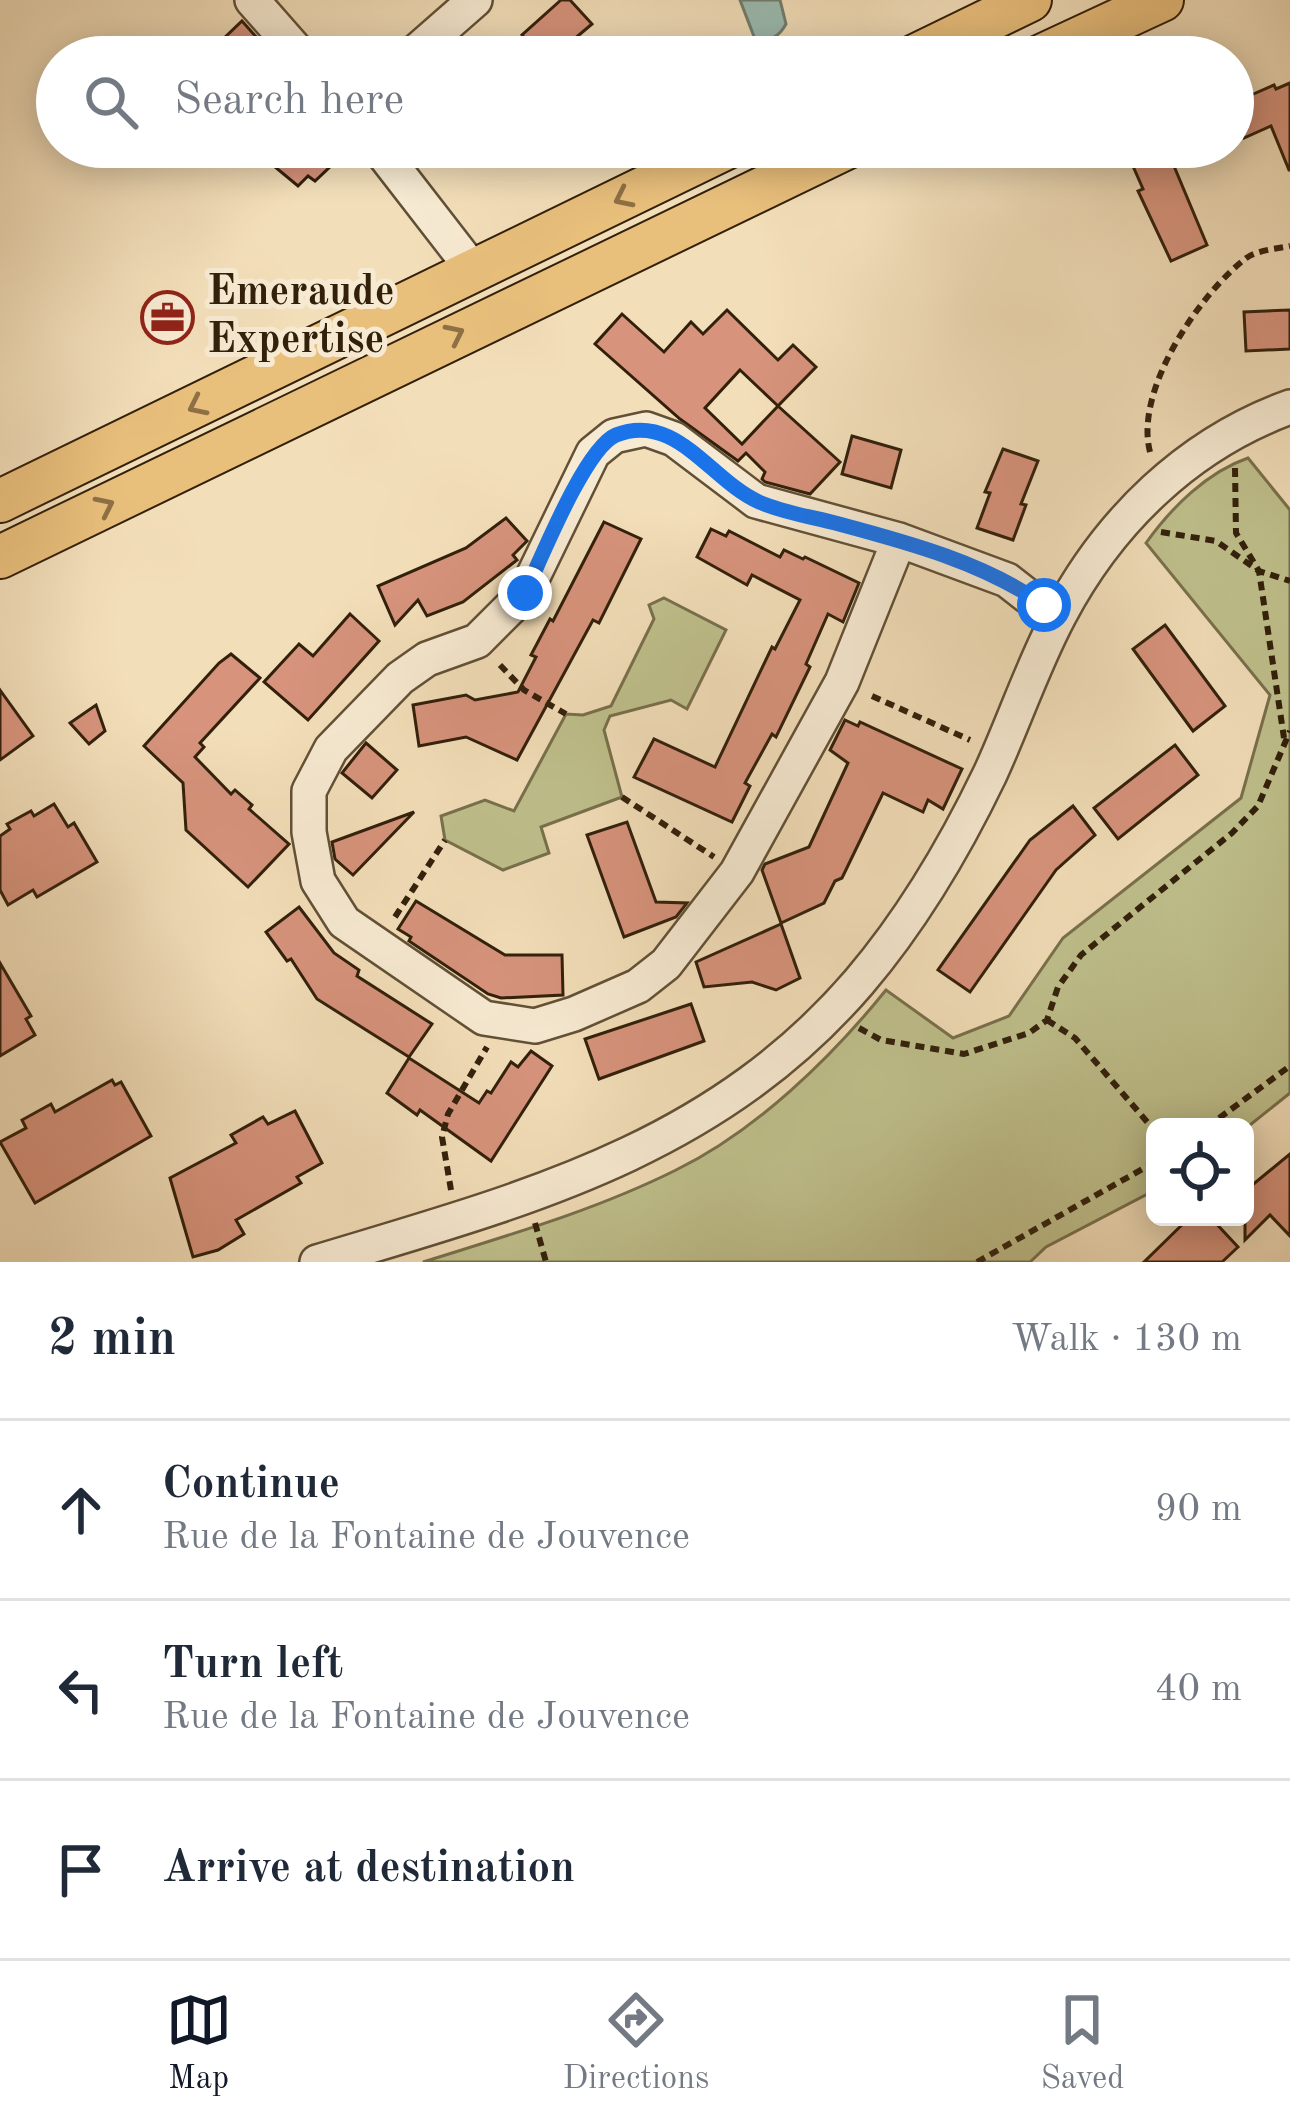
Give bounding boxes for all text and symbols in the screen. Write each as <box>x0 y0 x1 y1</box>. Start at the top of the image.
search box <box>36 36 1254 168</box>
icon: search <box>78 69 144 135</box>
text: Search here <box>174 79 404 124</box>
one-way arrow <box>614 184 635 207</box>
place label: Emeraude Expertise <box>207 272 395 362</box>
office icon: Emeraude Expertise <box>140 289 196 345</box>
one-way arrow <box>443 325 464 348</box>
one-way arrow <box>188 391 209 415</box>
one-way arrow <box>93 496 114 520</box>
route end <box>498 566 552 620</box>
route start <box>1017 578 1071 632</box>
map controls <box>1146 1118 1254 1226</box>
button: locate <box>1146 1118 1254 1226</box>
text: 2 min <box>48 1315 176 1366</box>
text: Walk · 130 m <box>1011 1320 1242 1359</box>
text: Continue <box>162 1463 340 1508</box>
icon: ahead <box>48 1477 114 1543</box>
text: 90 m <box>1155 1490 1242 1529</box>
text: Rue de la Fontaine de Jouvence <box>162 1518 690 1557</box>
text: Turn left <box>162 1643 343 1688</box>
icon: left <box>48 1657 114 1723</box>
text: 40 m <box>1155 1670 1242 1709</box>
text: Rue de la Fontaine de Jouvence <box>162 1698 690 1737</box>
icon: arrive <box>48 1837 114 1903</box>
text: Arrive at destination <box>162 1847 575 1892</box>
tab: Map <box>166 1987 232 2100</box>
tab: Directions <box>563 1987 709 2100</box>
tab: Saved <box>1040 1987 1124 2100</box>

